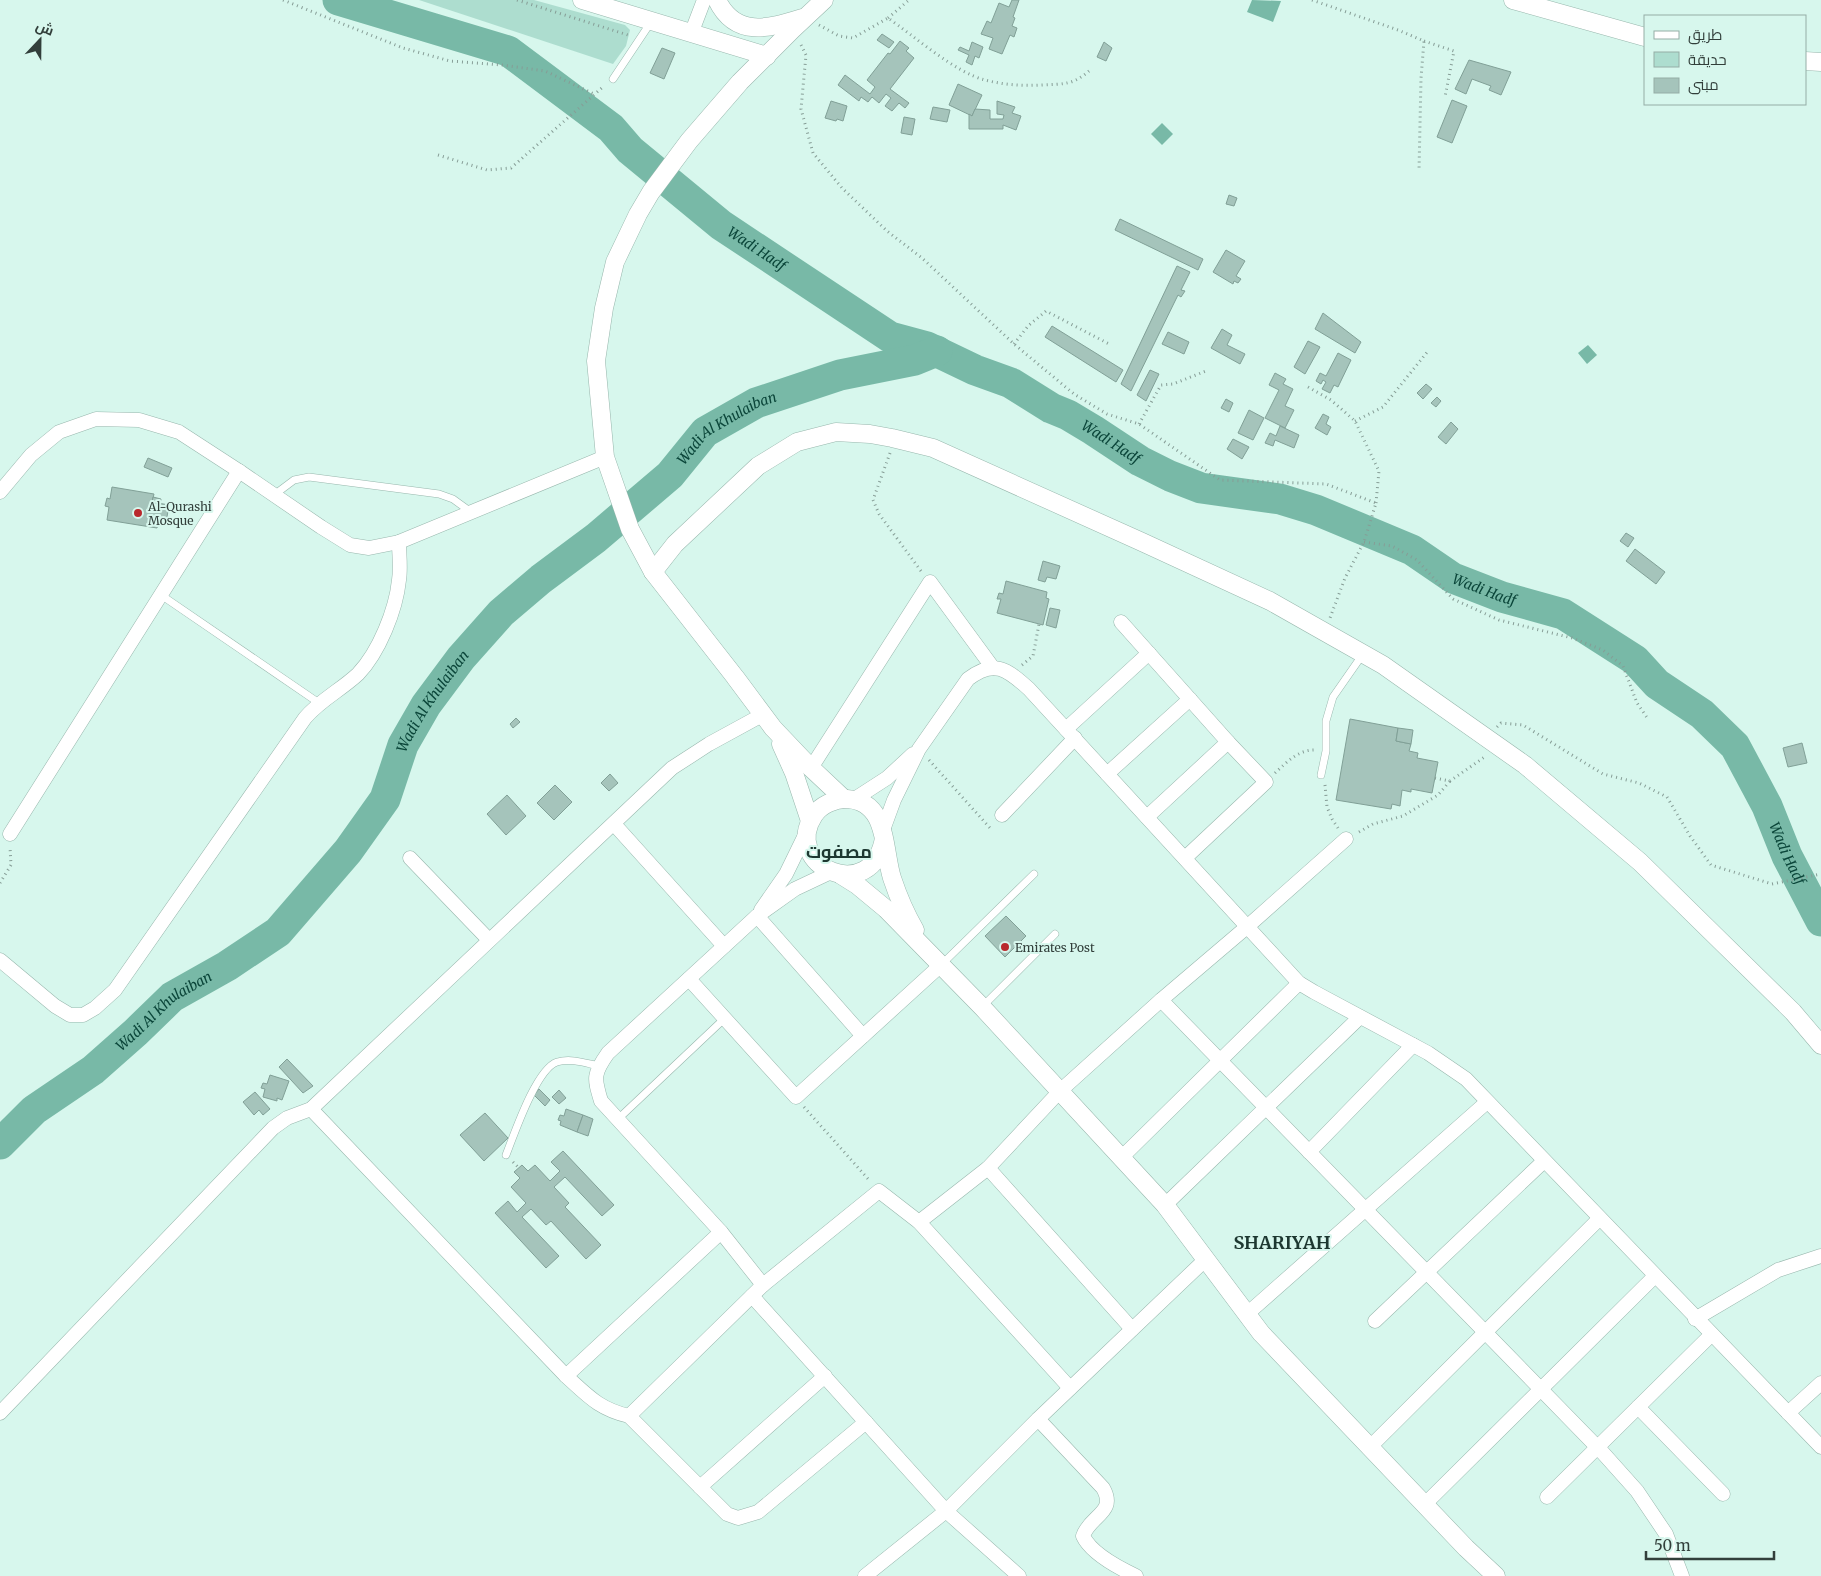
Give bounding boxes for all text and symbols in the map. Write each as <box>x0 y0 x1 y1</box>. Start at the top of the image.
north arrow <box>15 15 65 65</box>
legend <box>1644 15 1806 105</box>
text: ش <box>33 16 57 40</box>
text: طريق <box>1688 25 1722 45</box>
text: حديقة <box>1688 50 1727 69</box>
text: مبنى <box>1688 75 1719 95</box>
water label: Wadi Hadf <box>724 223 791 276</box>
water label: Wadi Al Khulaiban <box>673 388 779 468</box>
water label: Wadi Hadf <box>1078 416 1146 469</box>
place label: Al-Qurashi Mosque <box>147 499 212 528</box>
marker: Al-Qurashi Mosque <box>132 507 144 519</box>
water label: Wadi Hadf <box>1450 570 1520 610</box>
water label: Wadi Al Khulaiban <box>392 646 473 754</box>
water label: Wadi Hadf <box>1765 820 1810 890</box>
district label: مصفوت <box>806 840 872 863</box>
place label: Emirates Post <box>1015 940 1095 955</box>
marker: Emirates Post <box>999 941 1011 953</box>
water label: Wadi Al Khulaiban <box>112 967 215 1055</box>
district label: SHARIYAH <box>1233 1231 1331 1254</box>
scale bar <box>1646 1528 1774 1560</box>
text: 50 m <box>1654 1536 1691 1555</box>

